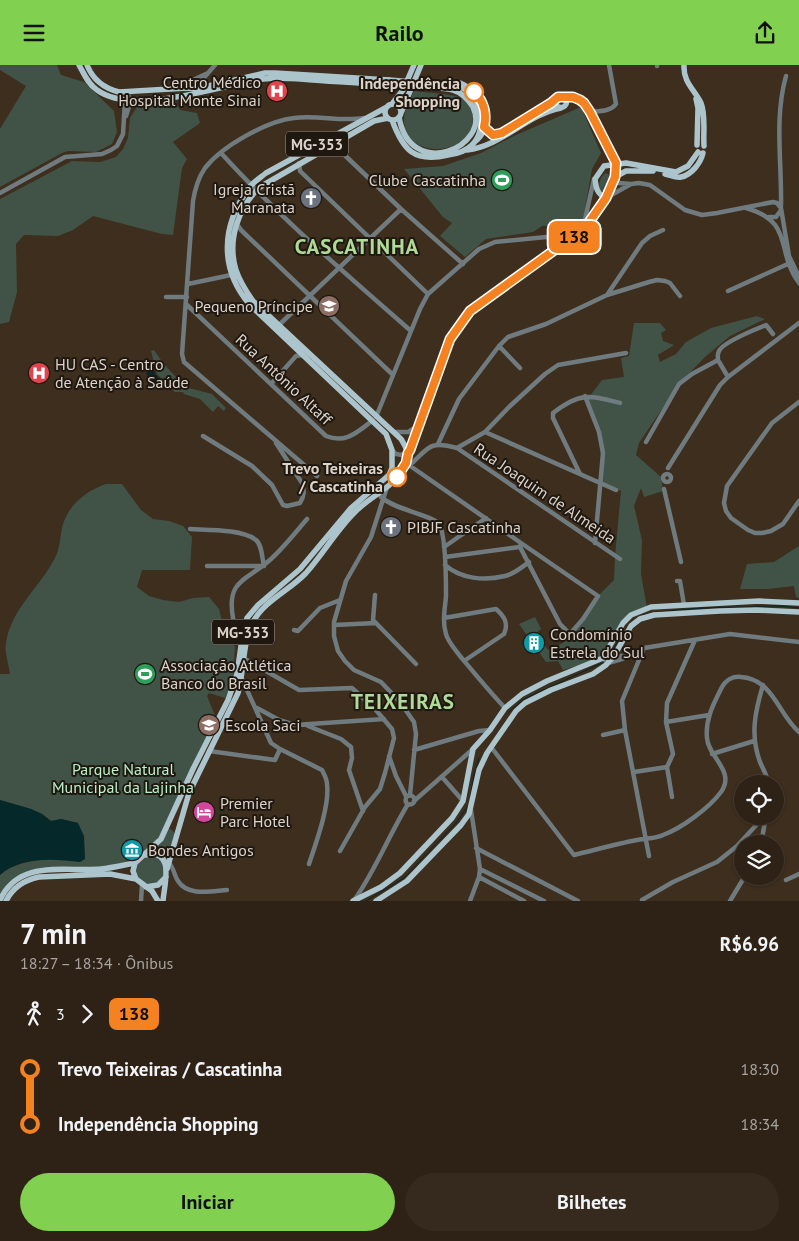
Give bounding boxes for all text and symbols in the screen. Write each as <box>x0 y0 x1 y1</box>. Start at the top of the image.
icon: menu <box>20 19 48 47</box>
text: Railo <box>375 19 424 47</box>
icon: share <box>751 19 779 47</box>
place label: Centro Médico Hospital Monte Sinai <box>118 72 261 110</box>
place label: Independência Shopping <box>360 73 460 111</box>
hospital icon: Centro Médico Hospital Monte Sinai <box>265 79 289 103</box>
marker: Independência Shopping <box>464 82 484 102</box>
road number: MG-353 <box>286 131 348 157</box>
sports icon: Clube Cascatinha <box>490 168 514 192</box>
place label: Clube Cascatinha <box>369 170 486 190</box>
place label: Igreja Cristã Maranata <box>213 179 295 217</box>
church icon: Igreja Cristã Maranata <box>299 186 323 210</box>
line badge: 138 <box>545 221 603 253</box>
text: 138 <box>559 225 589 248</box>
district label: CASCATINHA <box>295 233 419 260</box>
school or university icon: Pequeno Príncipe <box>317 294 341 318</box>
place label: Pequeno Príncipe <box>195 296 313 316</box>
street label: Rua Antônio Altaff <box>232 329 337 429</box>
place label: HU CAS - Centro de Atenção à Saúde <box>55 354 189 392</box>
hospital icon: HU CAS - Centro de Atenção à Saúde <box>27 361 51 385</box>
street label: Rua Joaquim de Almeida <box>470 438 620 548</box>
place label: Trevo Teixeiras / Cascatinha <box>282 458 383 496</box>
marker: Trevo Teixeiras / Cascatinha <box>387 467 407 487</box>
church icon: PIBJF Cascatinha <box>379 515 403 539</box>
place label: PIBJF Cascatinha <box>407 517 521 537</box>
road number: MG-353 <box>212 619 274 645</box>
place label: Condomínio Estrela do Sul <box>550 624 645 662</box>
building icon: Condomínio Estrela do Sul <box>522 631 546 655</box>
place label: Associação Atlética Banco do Brasil <box>161 655 292 693</box>
sports icon: Associação Atlética Banco do Brasil <box>133 662 157 686</box>
district label: TEIXEIRAS <box>351 688 455 715</box>
school or university icon: Escola Saci <box>197 713 221 737</box>
place label: Escola Saci <box>225 715 301 735</box>
park label: Parque Natural Municipal da Lajinha <box>52 759 194 797</box>
map controls <box>734 775 784 885</box>
button: locate <box>734 775 784 825</box>
place label: Premier Parc Hotel <box>220 793 291 831</box>
hotel icon: Premier Parc Hotel <box>192 800 216 824</box>
button: layers <box>734 835 784 885</box>
museum icon: Bondes Antigos <box>120 838 144 862</box>
place label: Bondes Antigos <box>148 840 254 860</box>
text: 7 min <box>20 915 87 952</box>
text: R$6.96 <box>720 932 779 956</box>
text: 18:27 – 18:34 · Ônibus <box>20 953 173 973</box>
icon: walk <box>20 1000 48 1028</box>
icon: forward <box>73 1000 101 1028</box>
text: 138 <box>119 1002 149 1025</box>
text: 3 <box>56 1004 65 1024</box>
text: Trevo Teixeiras / Cascatinha <box>58 1057 282 1081</box>
text: 18:30 <box>741 1059 779 1079</box>
text: Independência Shopping <box>58 1112 259 1136</box>
text: 18:34 <box>741 1114 779 1134</box>
button: Iniciar <box>20 1173 395 1231</box>
button: Bilhetes <box>405 1173 779 1231</box>

